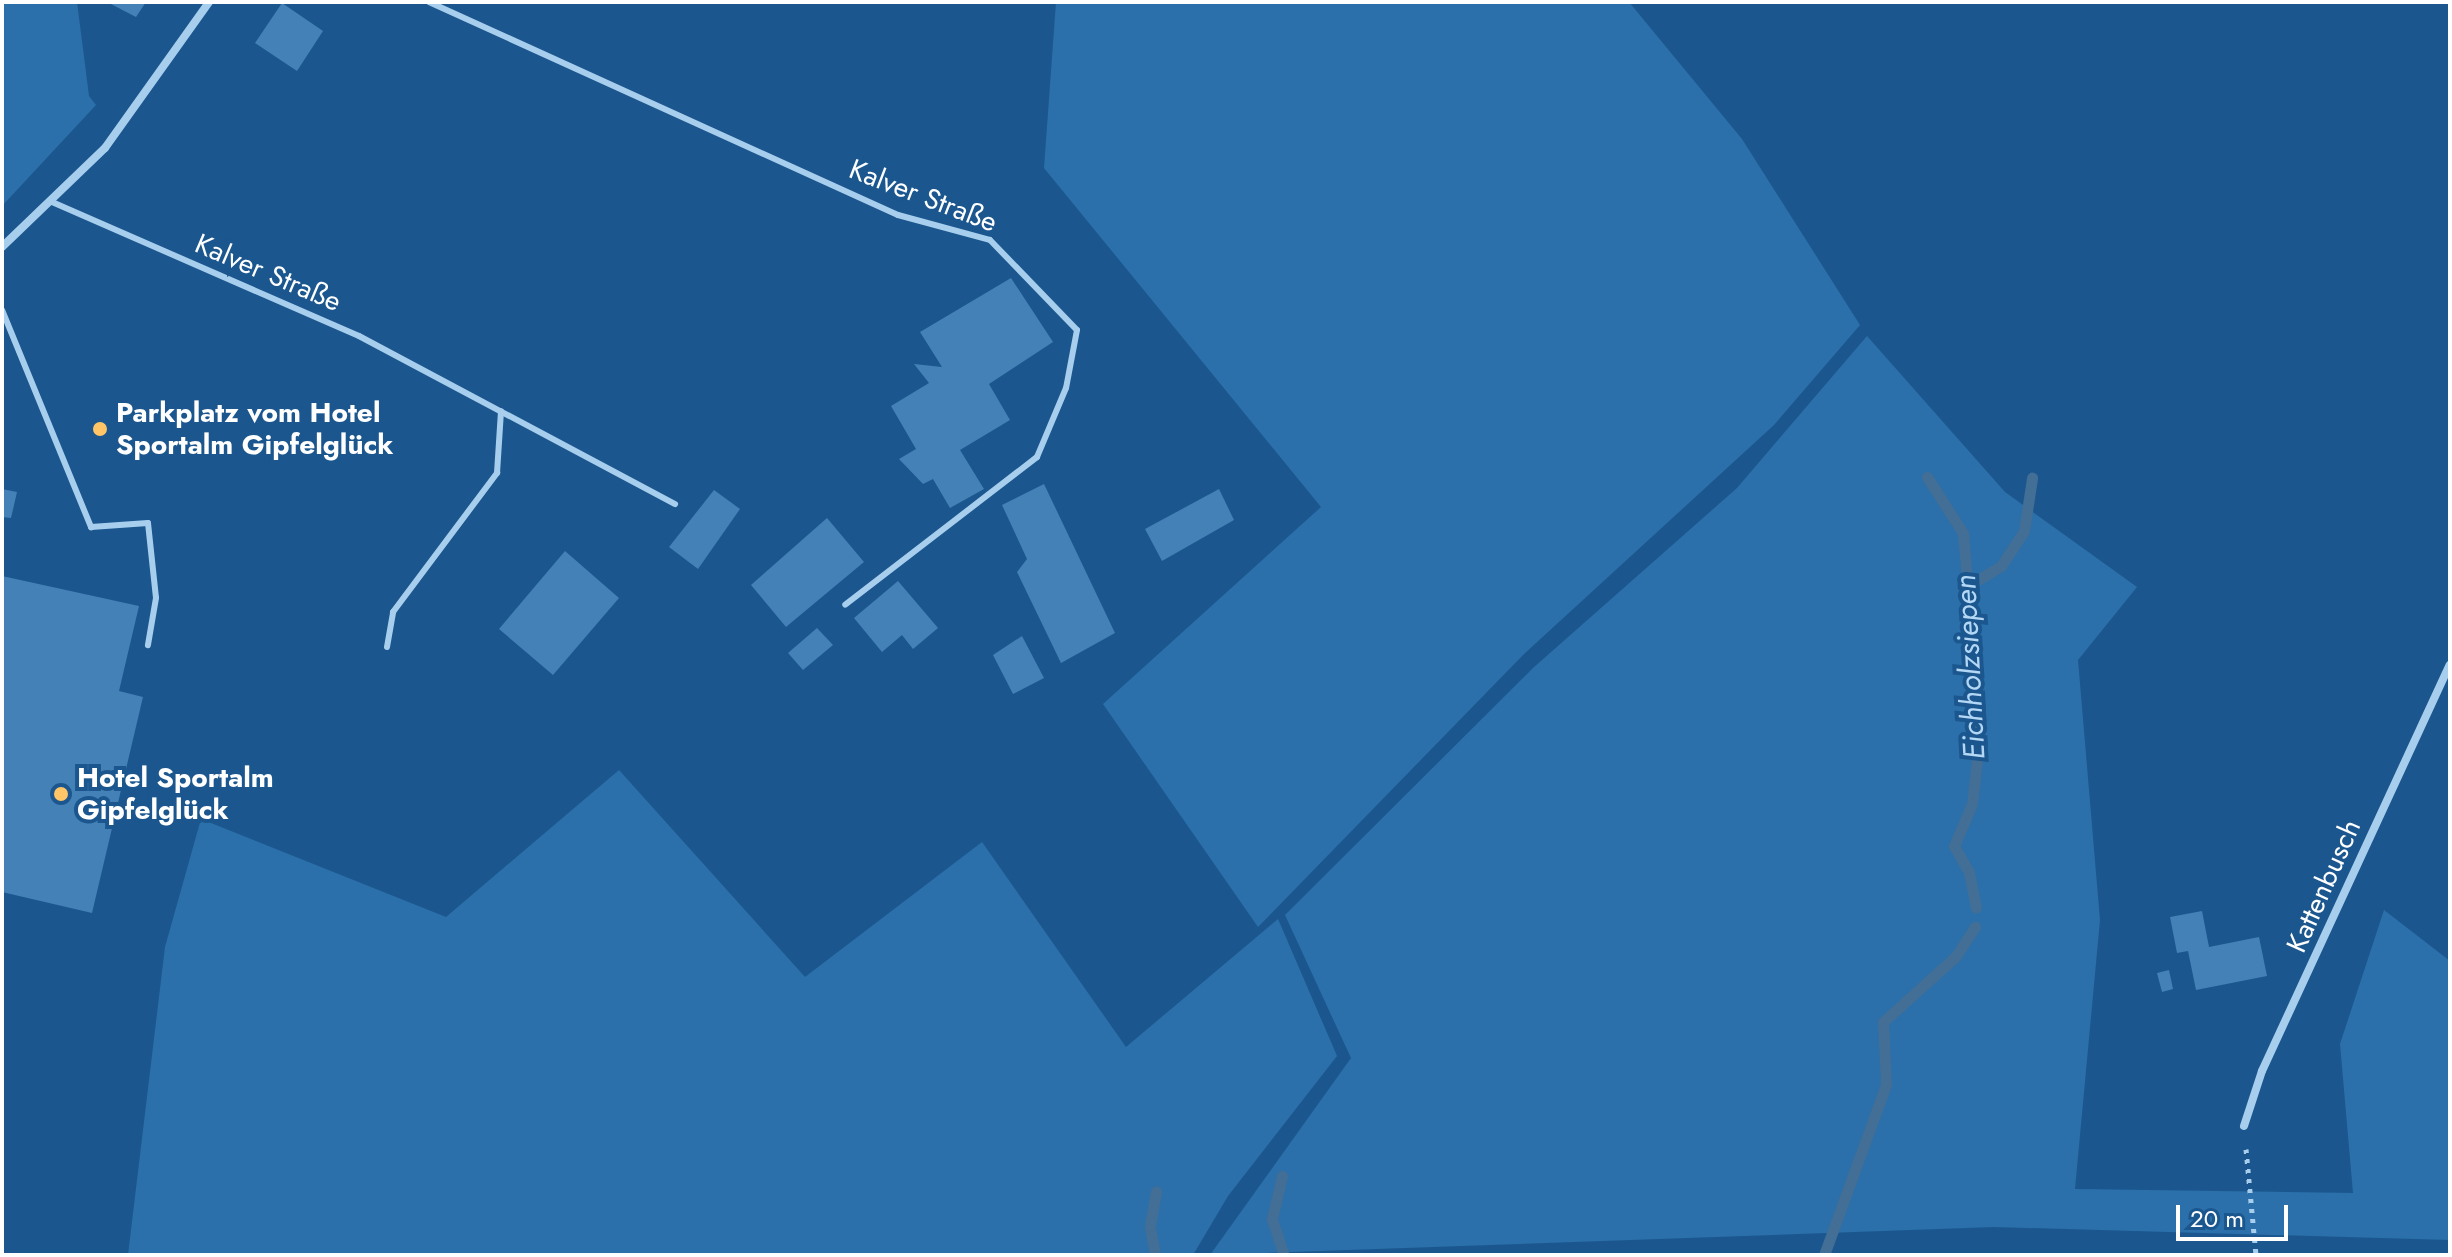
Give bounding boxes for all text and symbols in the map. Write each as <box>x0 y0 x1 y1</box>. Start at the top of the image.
street label: Kalver Straße <box>844 152 1002 240</box>
street label: Kalver Straße <box>190 227 346 319</box>
place label: Parkplatz vom Hotel Sportalm Gipfelglück <box>116 396 393 462</box>
marker: Parkplatz vom Hotel Sportalm Gipfelglück <box>91 420 109 438</box>
water label: Eichholzsiepen <box>1947 574 1993 760</box>
place label: Hotel Sportalm Gipfelglück <box>77 761 274 827</box>
marker: Hotel Sportalm Gipfelglück <box>52 785 70 803</box>
street label: Kattenbusch <box>2280 814 2368 958</box>
scale bar <box>2180 1189 2292 1239</box>
text: 20 m <box>2190 1201 2244 1236</box>

